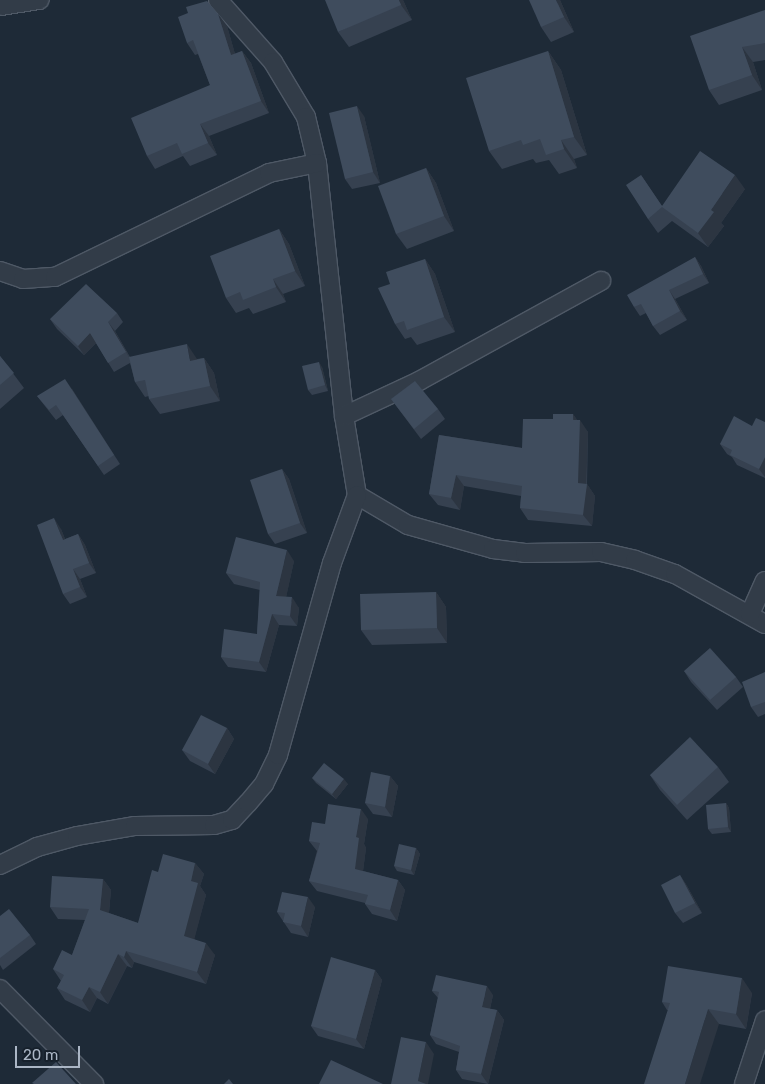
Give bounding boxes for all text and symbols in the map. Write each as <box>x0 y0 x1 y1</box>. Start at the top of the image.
scale bar <box>18 1036 82 1068</box>
text: 20 m <box>23 1046 58 1064</box>

